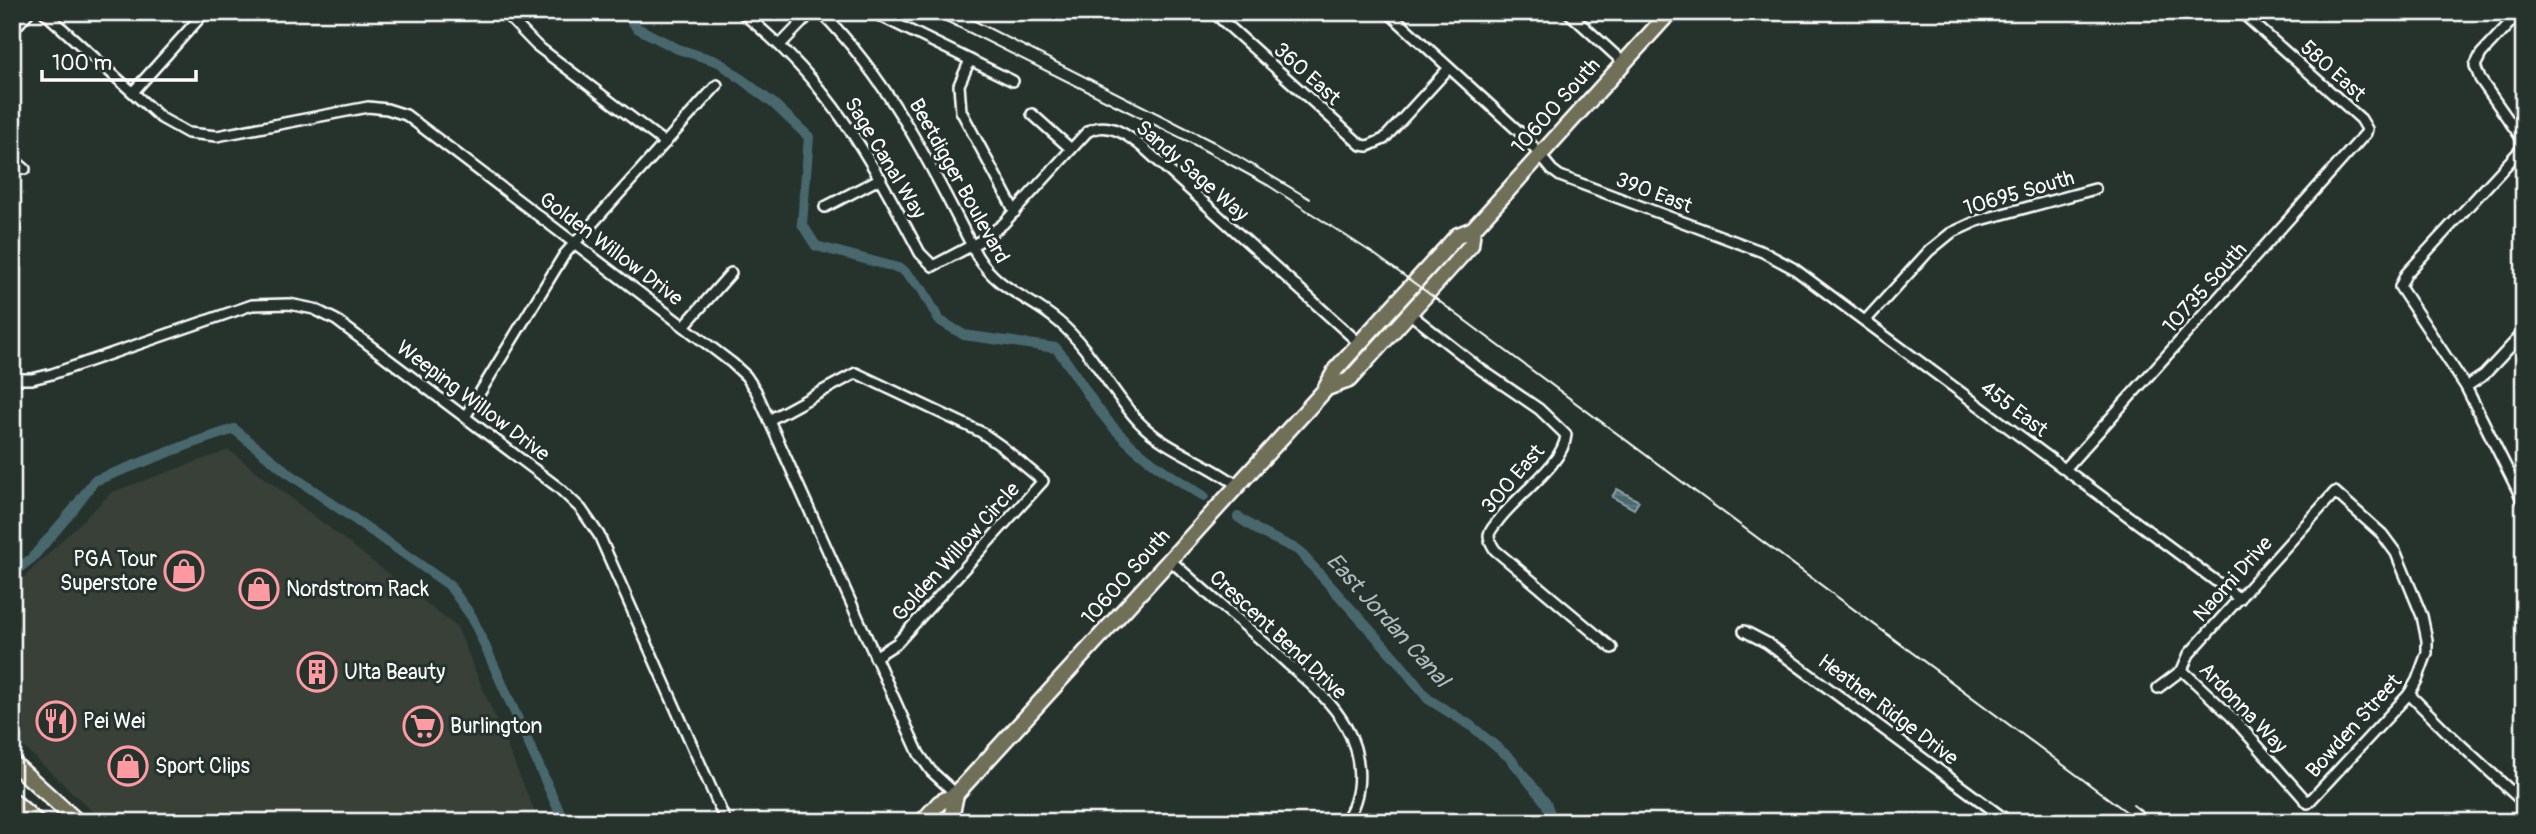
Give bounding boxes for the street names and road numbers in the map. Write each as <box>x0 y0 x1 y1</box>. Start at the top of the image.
street label: 580 East <box>2294 34 2372 108</box>
street label: 360 East <box>1268 37 1347 112</box>
street label: 10600 South <box>1506 52 1606 160</box>
street label: Sage Canal Way <box>838 92 932 224</box>
street label: Beetdigger Boulevard <box>903 94 1015 268</box>
street label: Sandy Sage Way <box>1130 114 1254 228</box>
street label: 10695 South <box>1961 164 2077 222</box>
street label: 390 East <box>1612 166 1697 220</box>
street label: Golden Willow Drive <box>534 186 689 312</box>
street label: 10735 South <box>2157 237 2253 339</box>
street label: Weeping Willow Drive <box>391 334 556 468</box>
street label: 455 East <box>1975 375 2054 444</box>
street label: 300 East <box>1475 438 1551 519</box>
street label: Golden Willow Circle <box>886 476 1026 627</box>
street label: 10600 South <box>1076 523 1176 631</box>
street label: Naomi Drive <box>2187 530 2279 628</box>
street label: Crescent Bend Drive <box>1204 564 1353 706</box>
street label: Heather Ridge Drive <box>1812 648 1964 772</box>
street label: Ardonna Way <box>2193 657 2293 759</box>
street label: Bowden Street <box>2300 668 2408 784</box>

